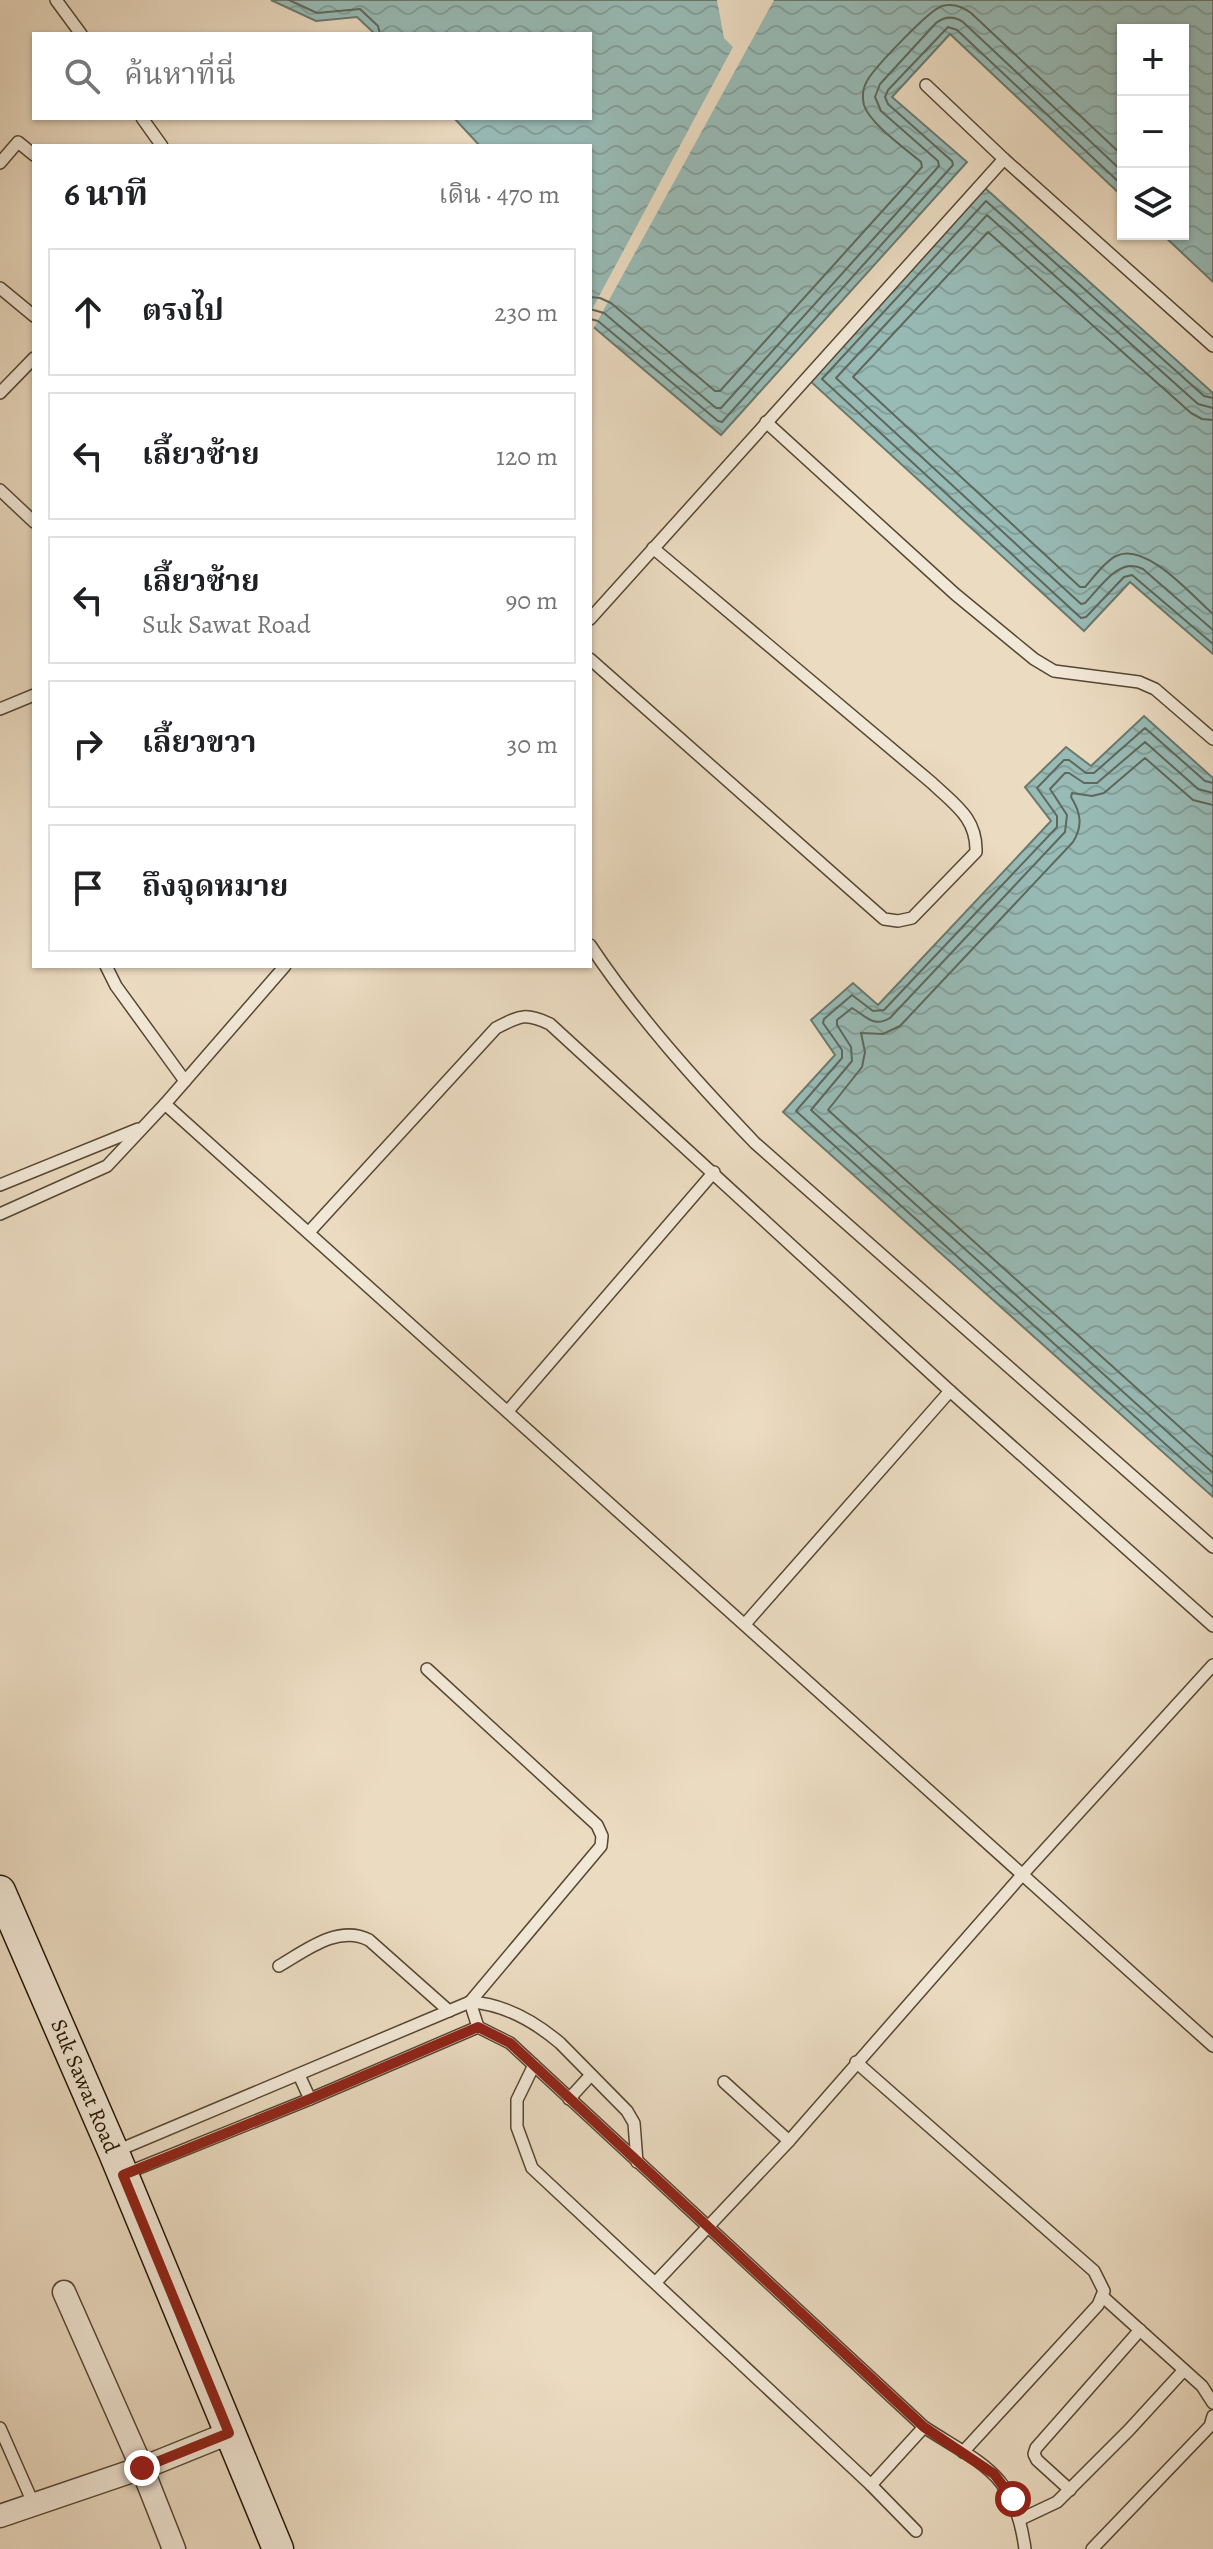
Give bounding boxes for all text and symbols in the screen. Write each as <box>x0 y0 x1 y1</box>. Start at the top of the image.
map controls <box>1117 24 1189 240</box>
button: + <box>1117 24 1189 96</box>
search box <box>32 32 592 120</box>
icon: search <box>60 54 104 98</box>
text: ค้นหาที่นี่ <box>124 54 236 94</box>
button: − <box>1117 96 1189 168</box>
button: layers <box>1117 168 1189 240</box>
text: 6 นาที <box>64 170 148 217</box>
text: เดิน · 470 m <box>439 177 560 212</box>
icon: ahead <box>66 290 110 334</box>
text: ตรงไป <box>142 290 224 330</box>
text: 230 m <box>494 295 558 330</box>
icon: left <box>66 434 110 478</box>
text: เลี้ยวซ้าย <box>142 434 260 474</box>
text: 120 m <box>496 439 558 474</box>
text: เลี้ยวซ้าย <box>142 561 260 601</box>
icon: left <box>66 578 110 622</box>
text: 90 m <box>506 583 558 618</box>
text: Suk Sawat Road <box>142 607 311 642</box>
icon: right <box>66 722 110 766</box>
text: เลี้ยวขวา <box>142 722 256 762</box>
text: 30 m <box>507 727 558 762</box>
icon: arrive <box>66 866 110 910</box>
text: ถึงจุดหมาย <box>142 866 288 906</box>
street label: Suk Sawat Road <box>43 2014 127 2158</box>
route end <box>124 2450 160 2486</box>
route start <box>995 2481 1031 2517</box>

